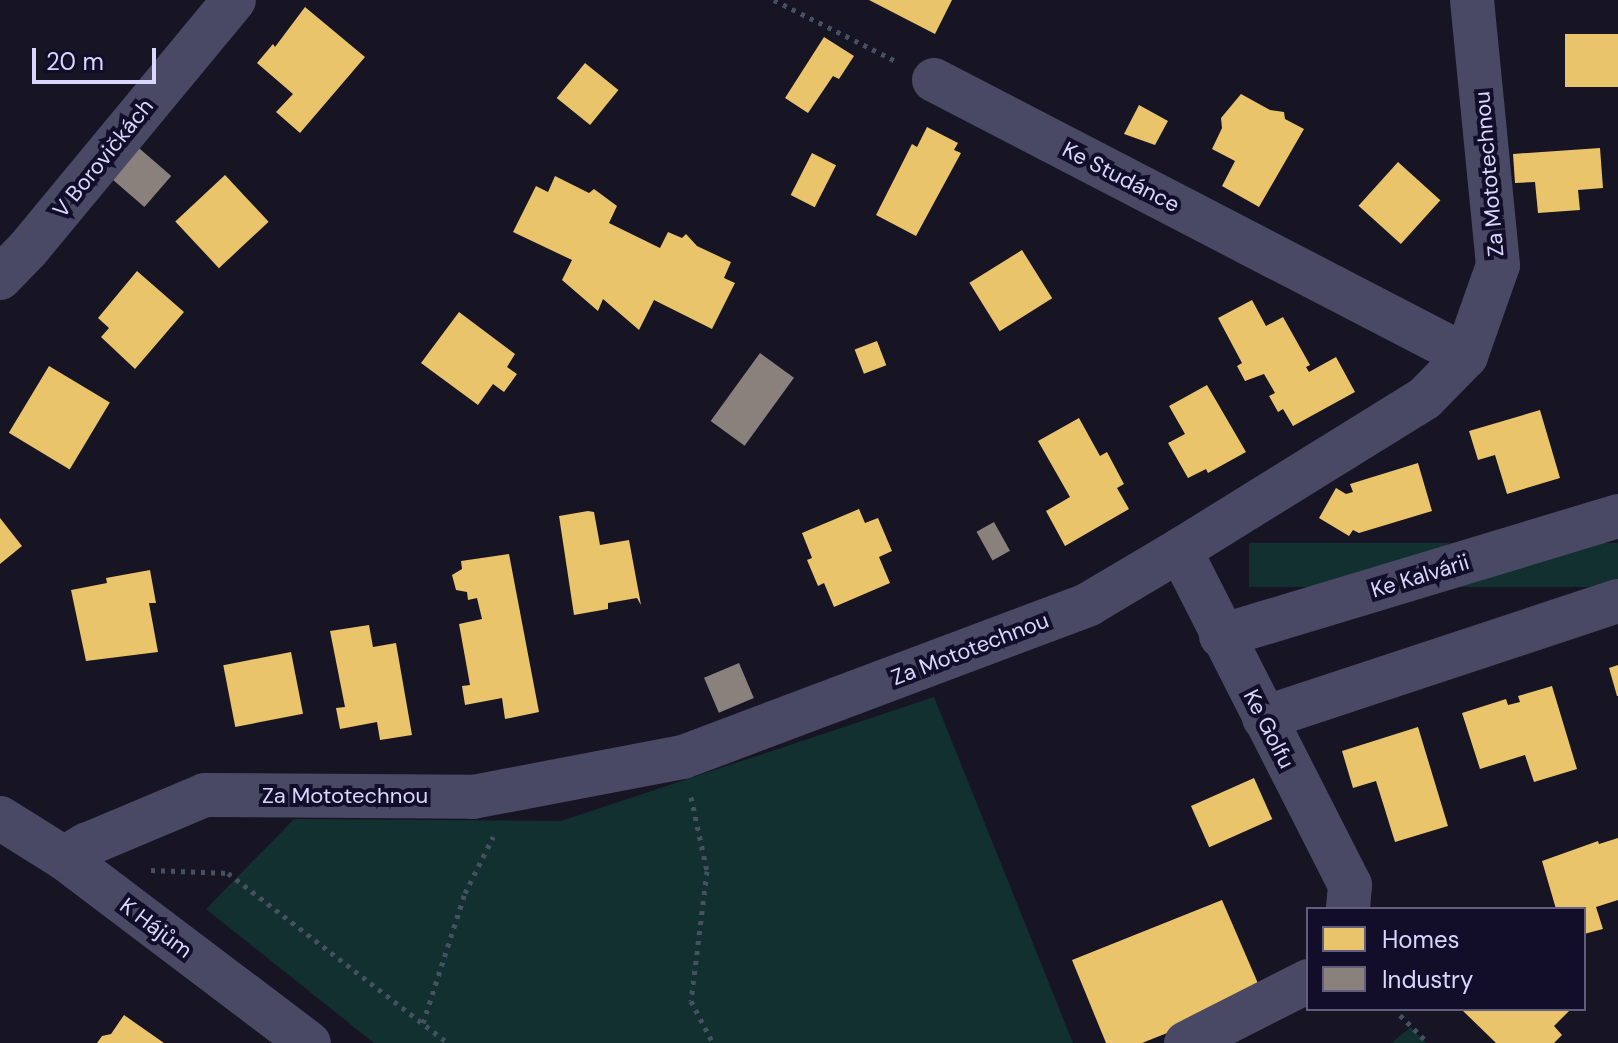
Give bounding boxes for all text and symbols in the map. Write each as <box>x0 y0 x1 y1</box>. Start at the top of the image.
scale bar <box>36 32 160 82</box>
text: 20 m <box>46 46 104 77</box>
street label: Za Mototechnou <box>1469 90 1509 258</box>
street label: V Borovičkách <box>47 93 159 223</box>
street label: Ke Studánce <box>1058 136 1184 218</box>
street label: Ke Kalvárii <box>1368 549 1472 603</box>
street label: Za Mototechnou <box>888 607 1052 691</box>
street label: Ke Golfu <box>1238 685 1300 773</box>
street label: Za Mototechnou <box>262 783 428 809</box>
street label: K Hájům <box>115 892 197 964</box>
legend <box>1306 907 1586 1011</box>
text: Homes <box>1382 924 1460 955</box>
text: Industry <box>1382 964 1473 995</box>

